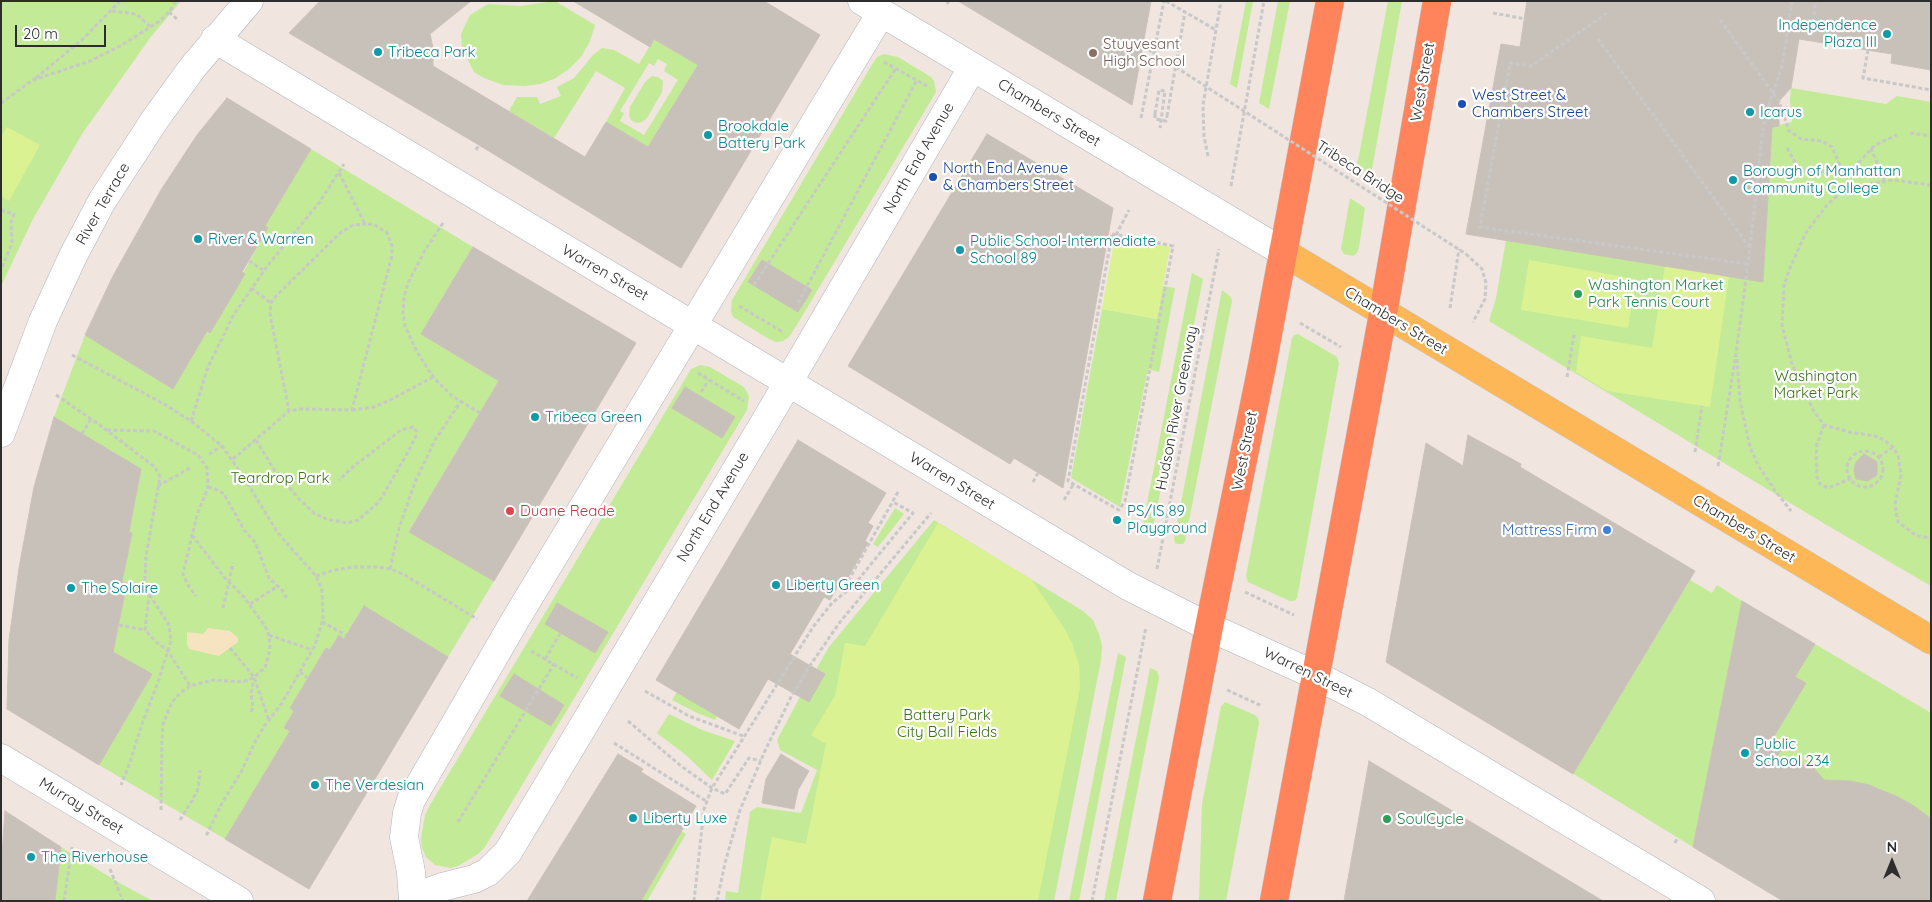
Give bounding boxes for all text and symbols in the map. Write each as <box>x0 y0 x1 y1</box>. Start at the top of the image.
scale bar <box>18 15 109 47</box>
place label: Independence Plaza III <box>1778 16 1877 51</box>
text: 20 m <box>23 24 58 43</box>
marker: Independence Plaza III <box>1881 28 1893 40</box>
place label: Stuyvesant High School <box>1103 35 1185 70</box>
street label: West Street <box>1407 41 1439 123</box>
place label: Tribeca Park <box>388 43 475 61</box>
marker: Tribeca Park <box>372 46 384 58</box>
marker: Stuyvesant High School <box>1087 47 1099 59</box>
street label: Chambers Street <box>994 75 1104 151</box>
place label: West Street & Chambers Street <box>1472 86 1589 121</box>
marker: West Street & Chambers Street <box>1456 98 1468 110</box>
street label: North End Avenue <box>880 99 958 217</box>
place label: Icarus <box>1760 103 1802 121</box>
marker: Icarus <box>1744 106 1756 118</box>
place label: Brookdale Battery Park <box>718 117 806 152</box>
marker: Brookdale Battery Park <box>702 129 714 141</box>
street label: Tribeca Bridge <box>1313 137 1407 207</box>
place label: North End Avenue & Chambers Street <box>943 159 1074 194</box>
street label: River Terrace <box>72 160 134 248</box>
place label: Borough of Manhattan Community College <box>1743 162 1901 197</box>
marker: North End Avenue & Chambers Street <box>927 171 939 183</box>
marker: Borough of Manhattan Community College <box>1727 174 1739 186</box>
place label: River & Warren <box>208 230 314 248</box>
place label: Public School-Intermediate School 89 <box>970 232 1156 267</box>
marker: River & Warren <box>192 233 204 245</box>
street label: Warren Street <box>559 241 651 305</box>
marker: Public School-Intermediate School 89 <box>954 244 966 256</box>
place label: Washington Market Park Tennis Court <box>1588 276 1724 311</box>
street label: Chambers Street <box>1341 283 1451 359</box>
marker: Washington Market Park Tennis Court <box>1572 288 1584 300</box>
street label: Hudson River Greenway <box>1152 324 1202 492</box>
park label: Washington Market Park <box>1774 367 1858 402</box>
place label: Tribeca Green <box>545 408 642 426</box>
street label: West Street <box>1229 410 1261 492</box>
marker: Tribeca Green <box>529 411 541 423</box>
street label: Warren Street <box>906 448 998 514</box>
street label: North End Avenue <box>673 449 753 565</box>
park label: Teardrop Park <box>231 469 329 487</box>
street label: Chambers Street <box>1689 491 1799 567</box>
place label: Duane Reade <box>520 502 615 520</box>
place label: PS/IS 89 Playground <box>1127 502 1207 537</box>
marker: Duane Reade <box>504 505 516 517</box>
marker: PS/IS 89 Playground <box>1111 514 1123 526</box>
place label: Mattress Firm <box>1502 521 1597 539</box>
marker: Mattress Firm <box>1601 524 1613 536</box>
place label: Liberty Green <box>786 576 880 594</box>
place label: The Solaire <box>81 579 158 597</box>
marker: Liberty Green <box>770 579 782 591</box>
marker: The Solaire <box>65 582 77 594</box>
street label: Warren Street <box>1261 644 1355 702</box>
park label: Battery Park City Ball Fields <box>897 706 997 741</box>
place label: Public School 234 <box>1755 735 1829 770</box>
marker: Public School 234 <box>1739 747 1751 759</box>
street label: Murray Street <box>36 774 126 838</box>
place label: The Verdesian <box>325 776 424 794</box>
marker: The Verdesian <box>309 779 321 791</box>
place label: Liberty Luxe <box>643 809 727 827</box>
place label: SoulCycle <box>1397 810 1464 828</box>
marker: Liberty Luxe <box>627 812 639 824</box>
marker: SoulCycle <box>1381 813 1393 825</box>
north arrow <box>1867 837 1917 887</box>
text: N <box>1887 838 1897 856</box>
place label: The Riverhouse <box>41 848 148 866</box>
marker: The Riverhouse <box>25 851 37 863</box>

